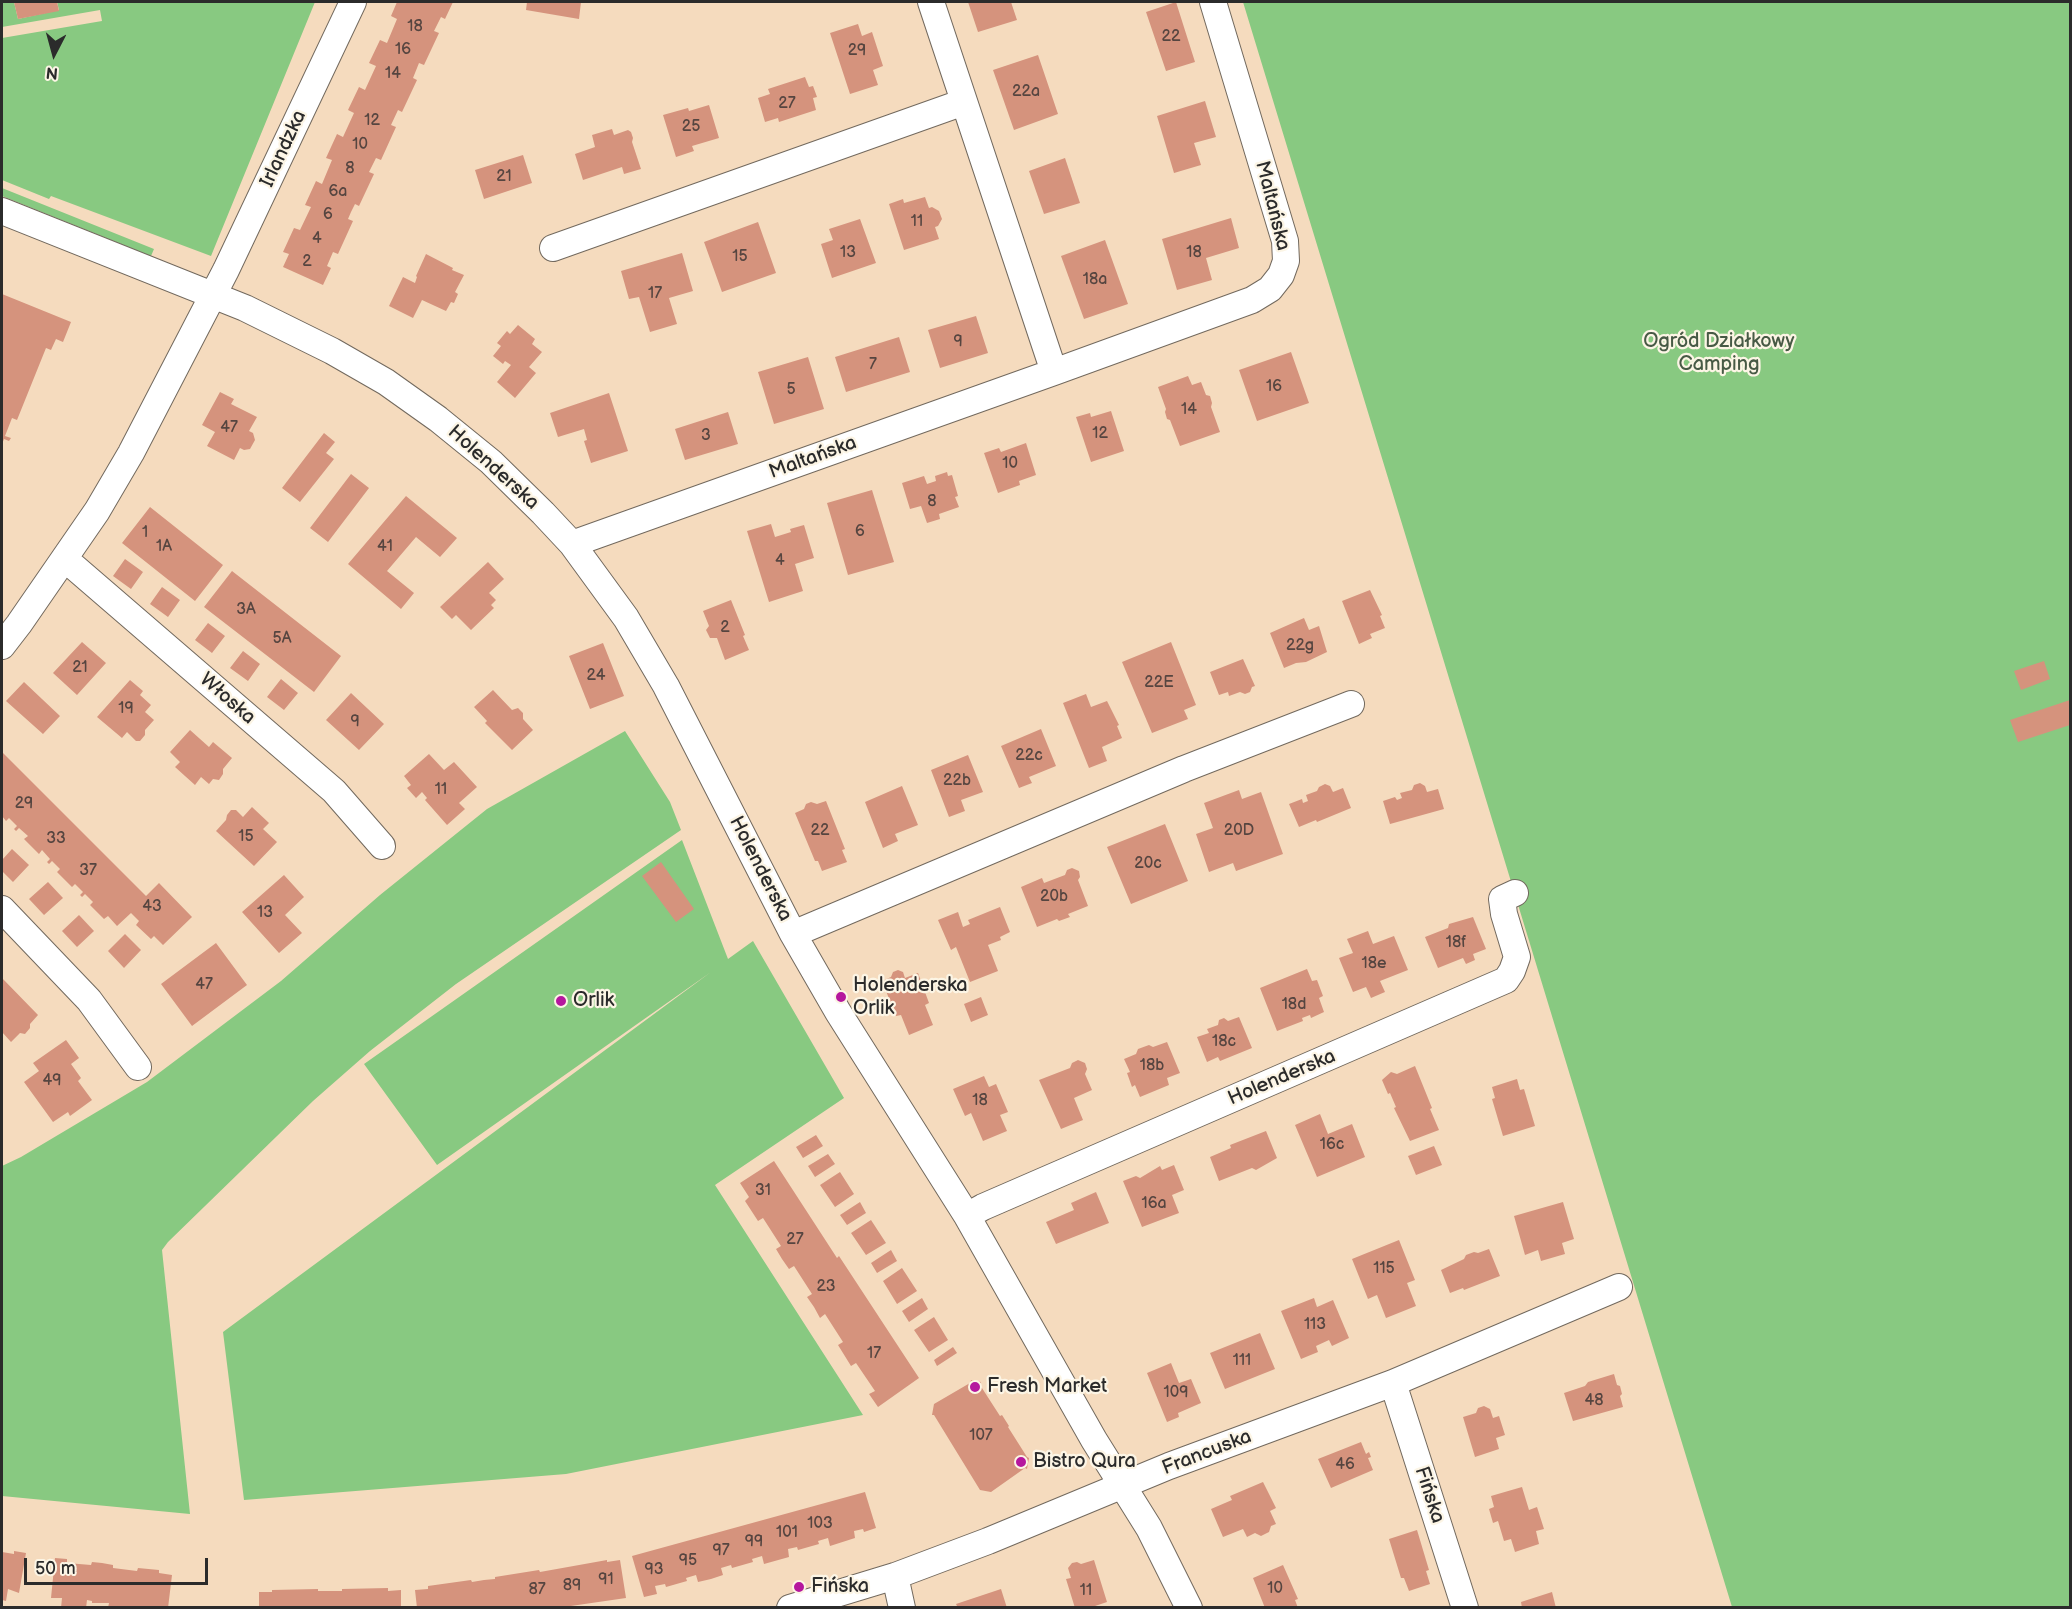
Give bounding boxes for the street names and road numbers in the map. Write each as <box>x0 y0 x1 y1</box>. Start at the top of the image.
street label: Irlandzka <box>256 107 312 191</box>
street label: Maltańska <box>1249 159 1295 253</box>
street label: Holenderska <box>442 421 544 515</box>
street label: Maltańska <box>766 431 860 485</box>
street label: Włoska <box>194 668 260 730</box>
street label: Holenderska <box>723 812 797 926</box>
street label: Holenderska <box>1225 1045 1339 1111</box>
street label: Francuska <box>1159 1425 1255 1481</box>
street label: Fińska <box>1409 1464 1449 1526</box>

